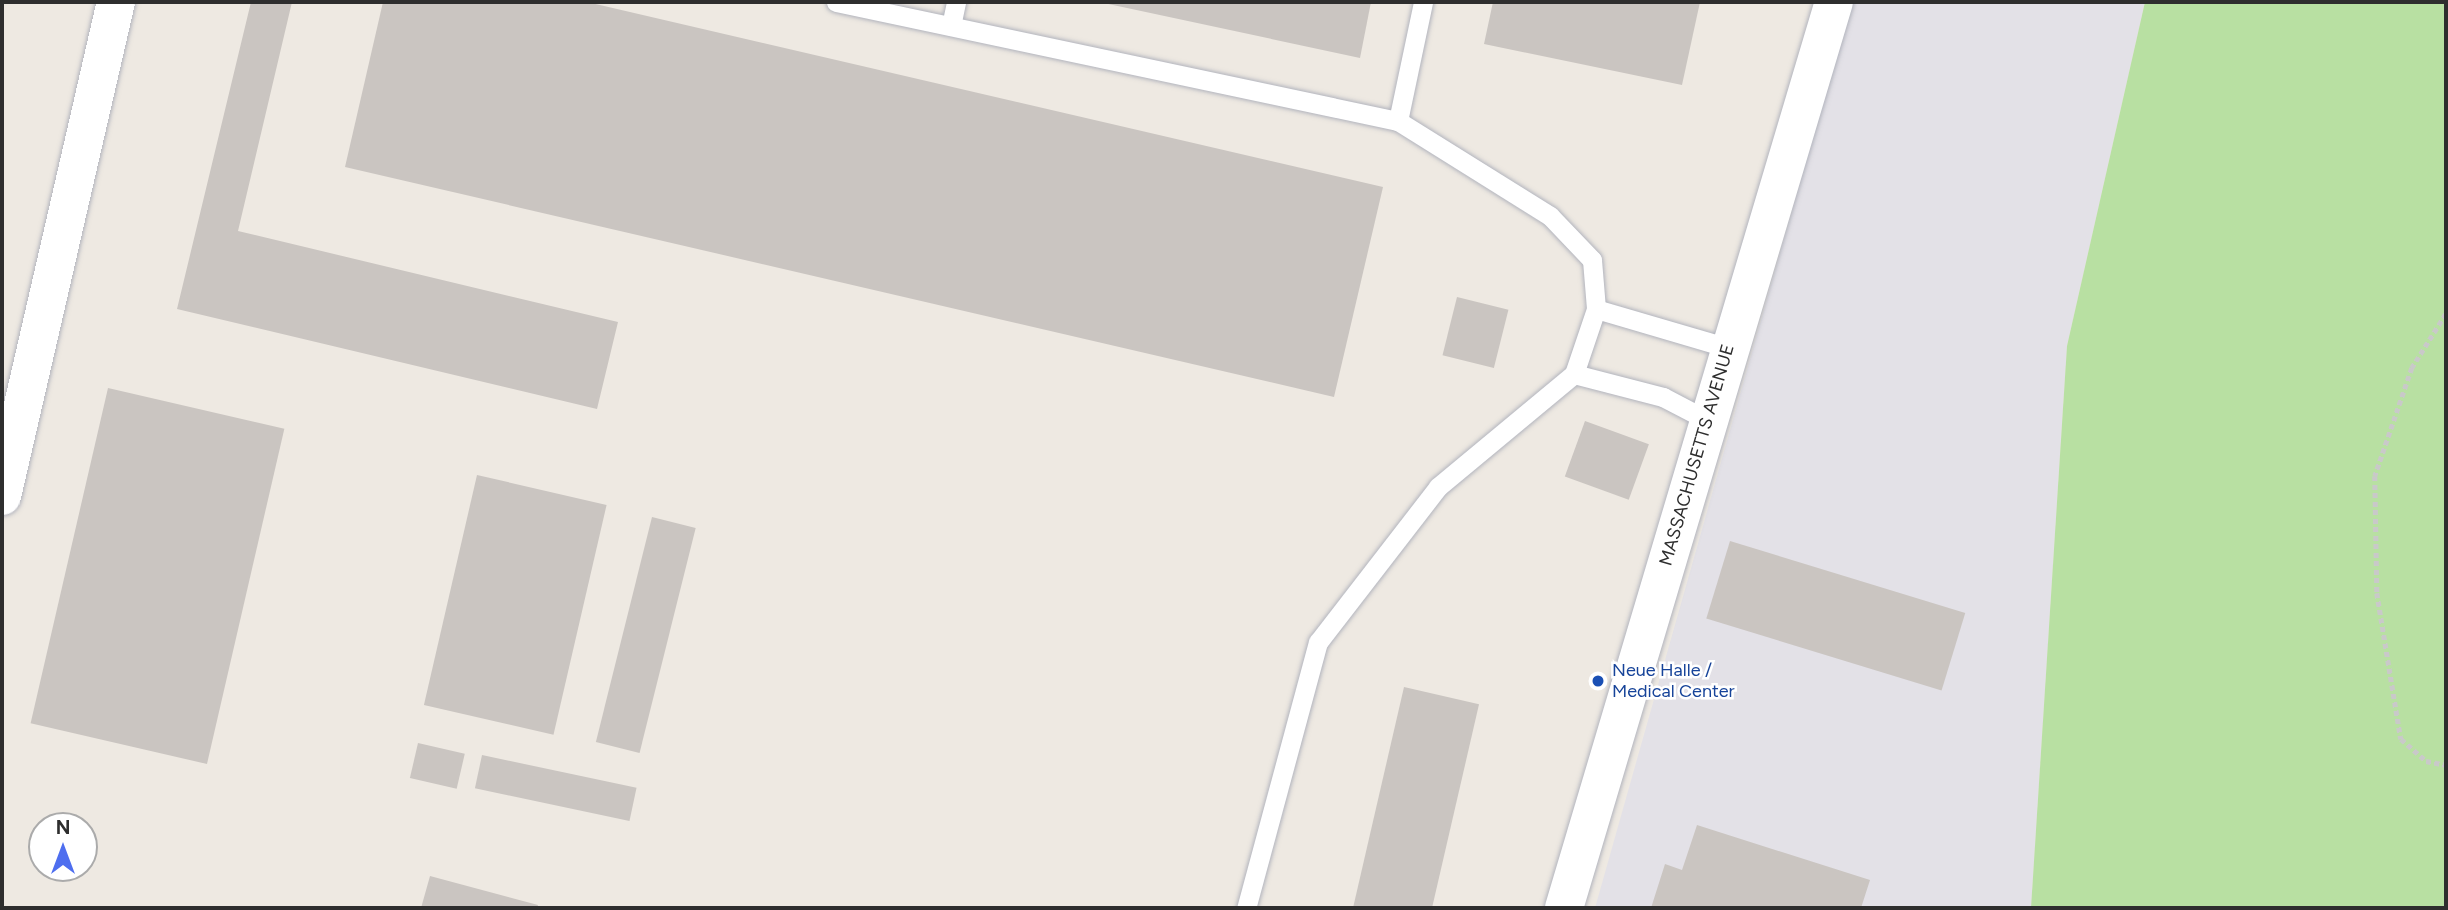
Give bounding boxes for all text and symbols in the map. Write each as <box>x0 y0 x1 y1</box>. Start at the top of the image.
street label: MASSACHUSETTS AVENUE <box>1655 342 1739 568</box>
place label: Neue Halle / Medical Center <box>1612 660 1735 702</box>
marker: Neue Halle / Medical Center <box>1590 673 1606 689</box>
north arrow <box>28 812 98 882</box>
text: N <box>56 816 70 839</box>

